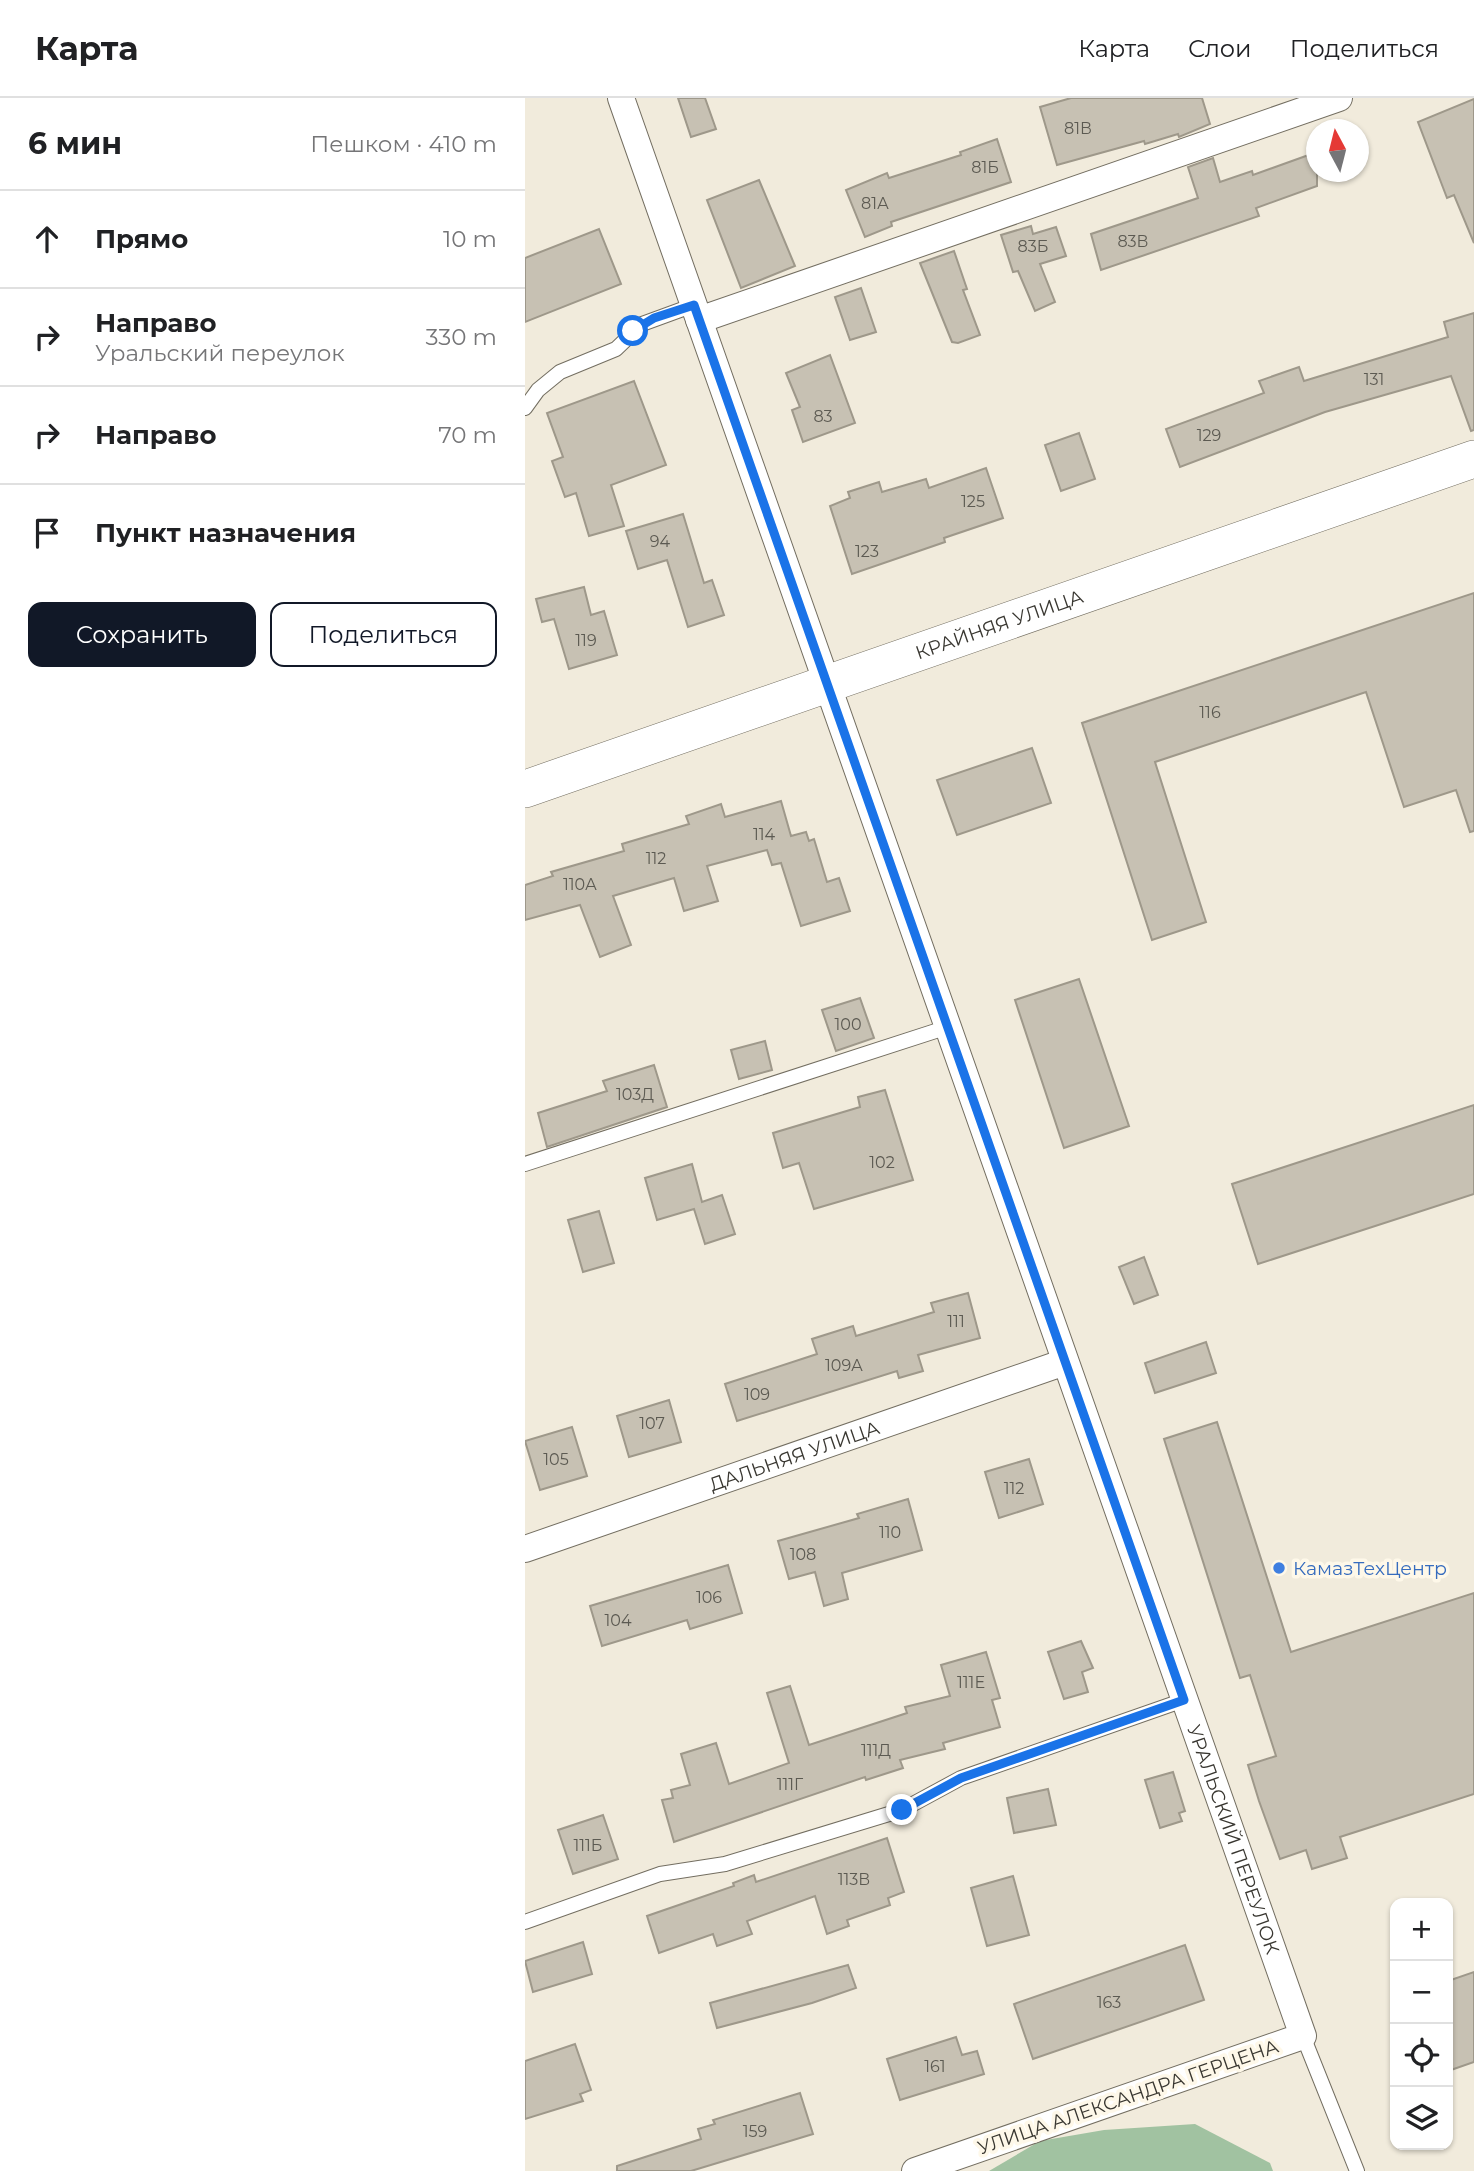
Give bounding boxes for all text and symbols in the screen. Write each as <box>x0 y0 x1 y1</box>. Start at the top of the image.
text: Карта <box>35 28 138 68</box>
text: Карта <box>1078 34 1150 63</box>
text: Слои <box>1188 34 1252 63</box>
text: Поделиться <box>1290 34 1439 63</box>
house number: 81В <box>1064 119 1092 138</box>
north arrow <box>1306 119 1369 182</box>
text: 6 мин <box>28 125 122 162</box>
text: Пешком · 410 m <box>310 130 497 158</box>
house number: 81Б <box>971 158 999 177</box>
house number: 81А <box>861 194 889 213</box>
icon: ahead <box>28 220 66 258</box>
text: Прямо <box>95 223 188 255</box>
text: 10 m <box>443 225 497 253</box>
house number: 83В <box>1117 232 1149 251</box>
house number: 83Б <box>1018 237 1048 256</box>
text: Направо <box>95 307 216 339</box>
route start <box>617 315 648 346</box>
icon: right <box>28 318 66 356</box>
text: 330 m <box>426 323 497 351</box>
text: Уральский переулок <box>95 339 345 367</box>
house number: 131 <box>1364 370 1384 389</box>
house number: 83 <box>813 407 833 426</box>
icon: right <box>28 416 66 454</box>
text: Направо <box>95 419 216 451</box>
text: 70 m <box>438 421 497 449</box>
house number: 129 <box>1197 426 1221 445</box>
house number: 125 <box>961 492 985 511</box>
icon: arrive <box>28 514 66 552</box>
text: Пункт назначения <box>95 517 356 549</box>
house number: 94 <box>650 532 671 551</box>
house number: 123 <box>855 542 879 561</box>
street label: КРАЙНЯЯ УЛИЦА <box>912 584 1086 664</box>
button: Сохранить <box>28 602 256 667</box>
button: Поделиться <box>270 602 497 667</box>
house number: 119 <box>575 631 597 650</box>
house number: 116 <box>1199 703 1221 722</box>
house number: 114 <box>753 825 775 844</box>
house number: 112 <box>646 849 666 868</box>
house number: 110А <box>563 875 597 894</box>
house number: 100 <box>835 1015 861 1034</box>
house number: 103Д <box>616 1085 654 1104</box>
house number: 102 <box>869 1153 895 1172</box>
house number: 111 <box>947 1312 965 1331</box>
house number: 109А <box>825 1356 863 1375</box>
house number: 109 <box>744 1385 770 1404</box>
house number: 107 <box>639 1414 665 1433</box>
street label: ДАЛЬНЯЯ УЛИЦА <box>706 1416 882 1496</box>
house number: 105 <box>543 1450 569 1469</box>
house number: 112 <box>1004 1479 1024 1498</box>
house number: 110 <box>879 1523 901 1542</box>
house number: 108 <box>790 1545 816 1564</box>
place label: КамазТехЦентр <box>1293 1557 1447 1580</box>
marker: КамазТехЦентр <box>1271 1560 1287 1576</box>
house number: 106 <box>696 1588 722 1607</box>
house number: 104 <box>605 1611 632 1630</box>
house number: 111Е <box>957 1673 985 1692</box>
street label: УРАЛЬСКИЙ ПЕРЕУЛОК <box>1183 1722 1285 1957</box>
house number: 111Д <box>861 1741 891 1760</box>
house number: 111Г <box>777 1775 804 1794</box>
route end <box>886 1794 917 1825</box>
house number: 111Б <box>574 1836 602 1855</box>
house number: 113В <box>838 1870 870 1889</box>
map controls <box>1390 1898 1453 2150</box>
button: + <box>1390 1898 1453 1961</box>
button: − <box>1390 1961 1453 2024</box>
house number: 163 <box>1097 1993 1121 2012</box>
button: locate <box>1390 2024 1453 2087</box>
street label: УЛИЦА АЛЕКСАНДРА ГЕРЦЕНА <box>975 2035 1281 2159</box>
house number: 161 <box>924 2057 946 2076</box>
button: layers <box>1390 2087 1453 2150</box>
house number: 159 <box>743 2122 767 2141</box>

